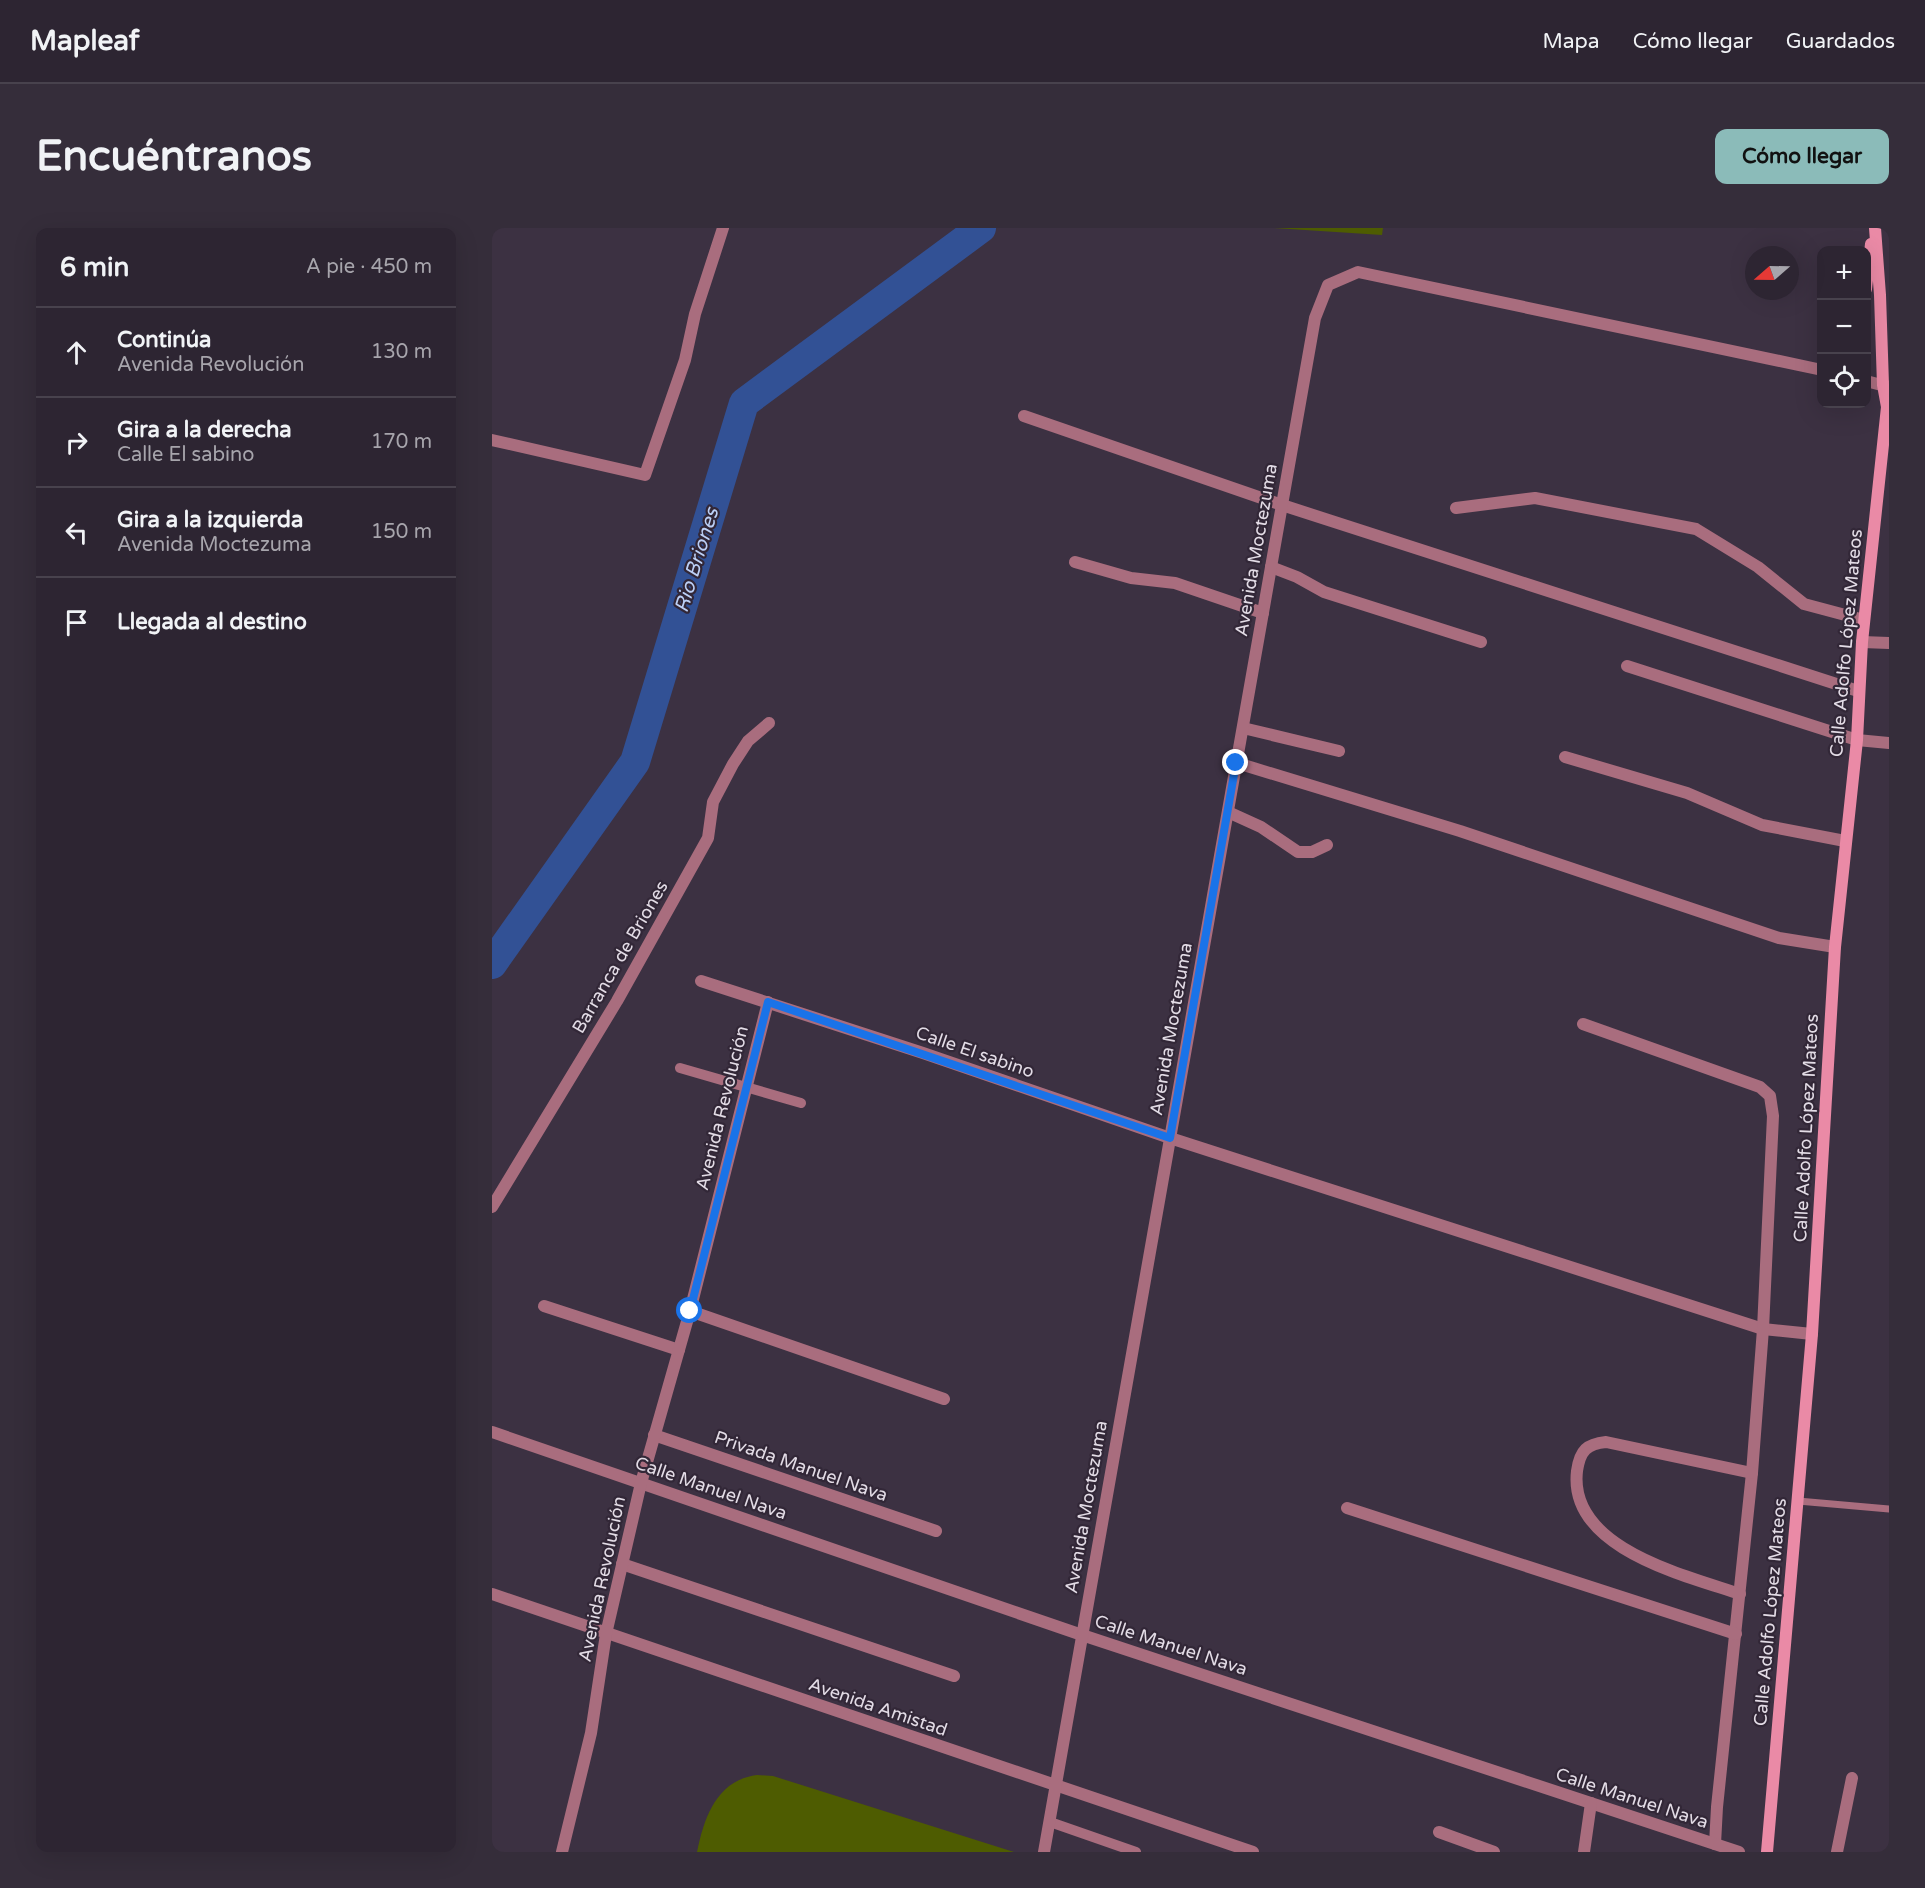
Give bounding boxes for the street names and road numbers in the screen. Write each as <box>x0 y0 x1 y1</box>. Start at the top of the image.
street label: Avenida Moctezuma <box>1230 462 1282 638</box>
street label: Calle Adolfo López Mateos <box>1825 528 1867 758</box>
street label: Barranca de Briones <box>567 877 673 1037</box>
street label: Avenida Moctezuma <box>1145 941 1197 1117</box>
street label: Calle Adolfo López Mateos <box>1789 1013 1823 1243</box>
street label: Calle El sabino <box>913 1021 1037 1083</box>
street label: Avenida Revolución <box>691 1024 753 1192</box>
street label: Avenida Moctezuma <box>1060 1419 1112 1595</box>
street label: Privada Manuel Nava <box>712 1426 890 1506</box>
street label: Calle Manuel Nava <box>632 1452 790 1524</box>
street label: Avenida Revolución <box>574 1494 630 1664</box>
street label: Calle Adolfo López Mateos <box>1749 1497 1791 1727</box>
street label: Calle Manuel Nava <box>1092 1610 1250 1680</box>
street label: Avenida Amistad <box>806 1673 950 1741</box>
street label: Calle Manuel Nava <box>1553 1763 1711 1833</box>

